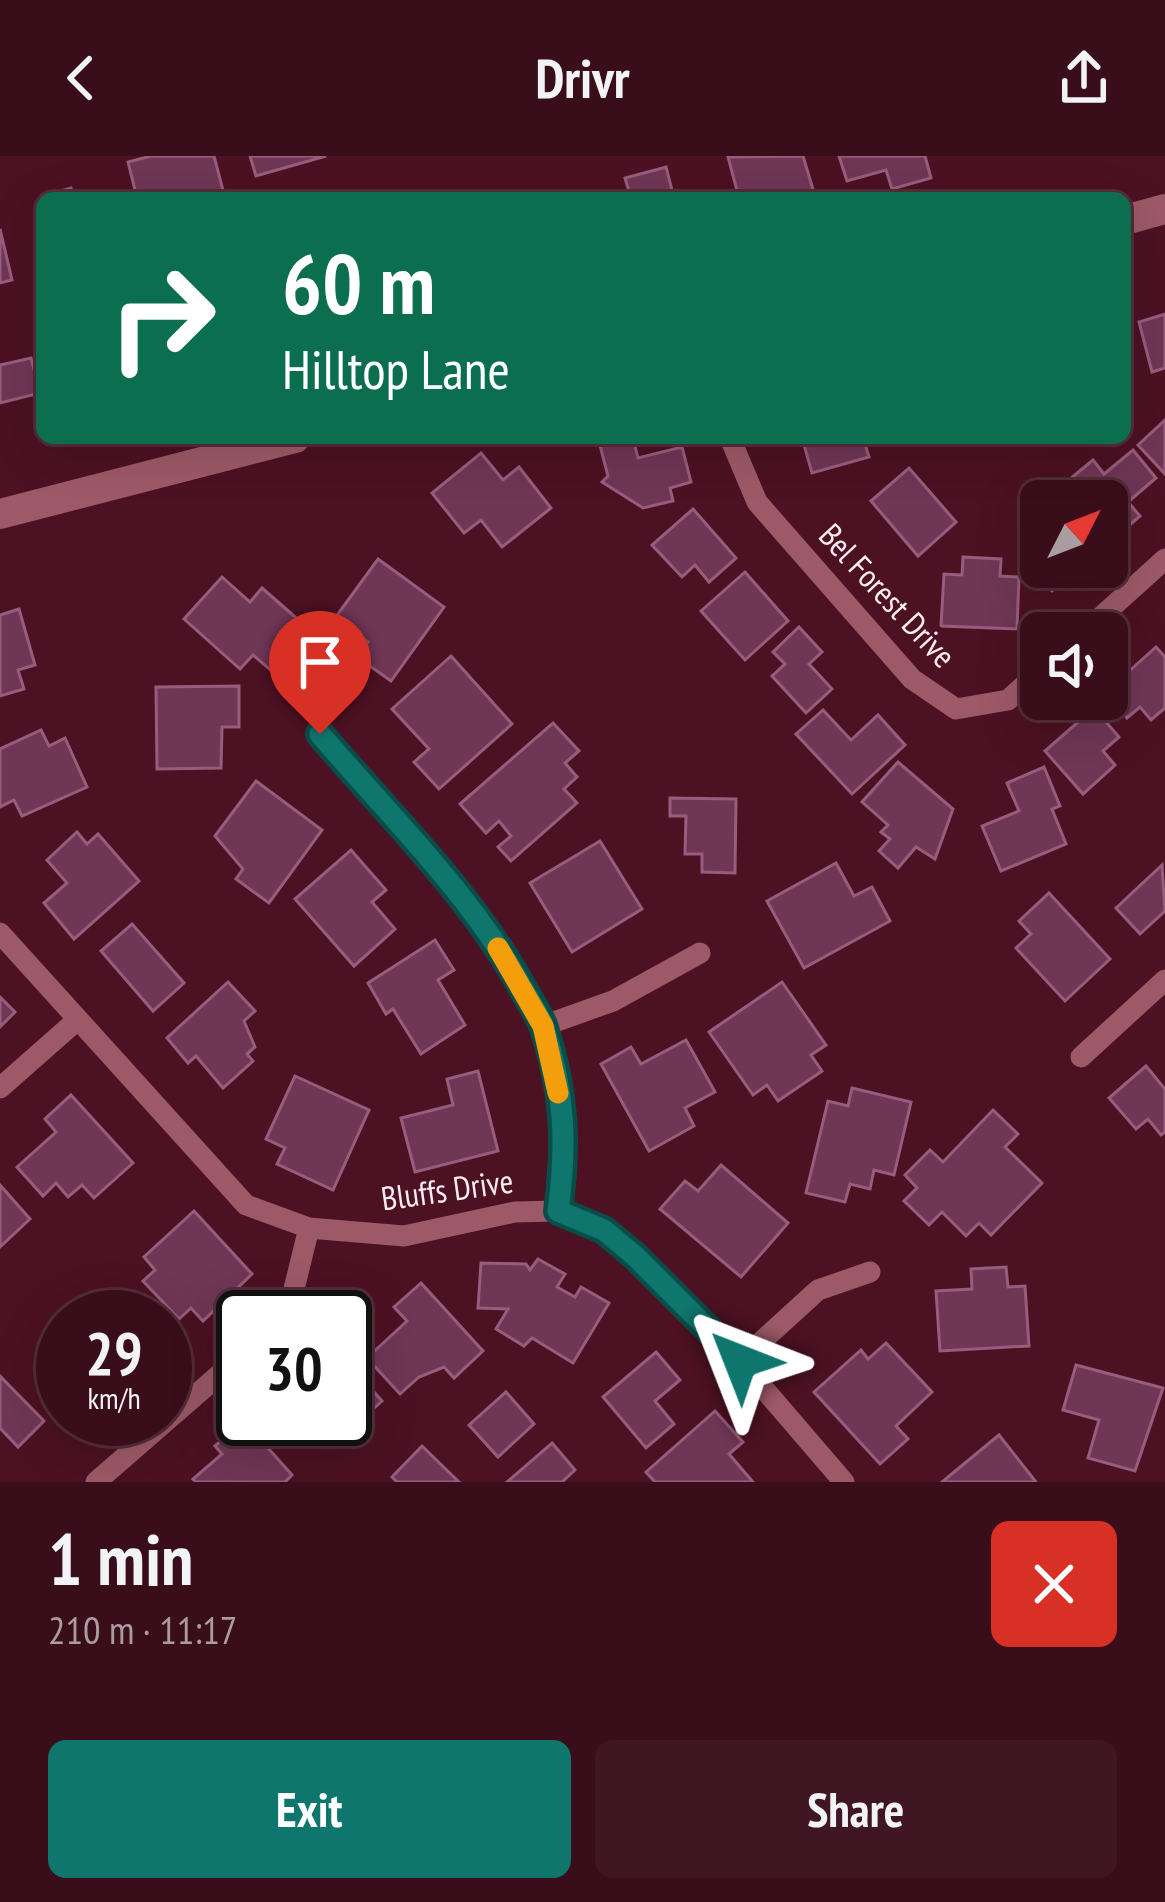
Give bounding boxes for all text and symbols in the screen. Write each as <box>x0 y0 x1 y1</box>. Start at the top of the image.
text: Drivr <box>535 43 630 113</box>
icon: back <box>48 45 114 111</box>
icon: share <box>1051 45 1117 111</box>
text: 60 m <box>282 228 435 337</box>
icon: right <box>84 240 240 396</box>
text: Hilltop Lane <box>282 334 510 404</box>
north arrow <box>1020 480 1128 588</box>
map controls <box>1020 480 1128 720</box>
street label: Bel Forest Drive <box>810 514 966 676</box>
pin <box>269 611 371 734</box>
button: sound <box>1020 612 1128 720</box>
icon: arrive <box>287 629 353 695</box>
street label: Bluffs Drive <box>378 1158 516 1220</box>
speed limit sign: 30 <box>216 1290 372 1446</box>
position arrow <box>677 1298 803 1424</box>
text: 29 <box>85 1314 143 1392</box>
text: km/h <box>87 1378 141 1417</box>
text: 1 min <box>48 1512 193 1605</box>
button: close <box>991 1521 1117 1647</box>
text: 210 m · 11:17 <box>48 1604 237 1655</box>
button: Exit <box>48 1740 571 1878</box>
button: Share <box>595 1740 1117 1878</box>

